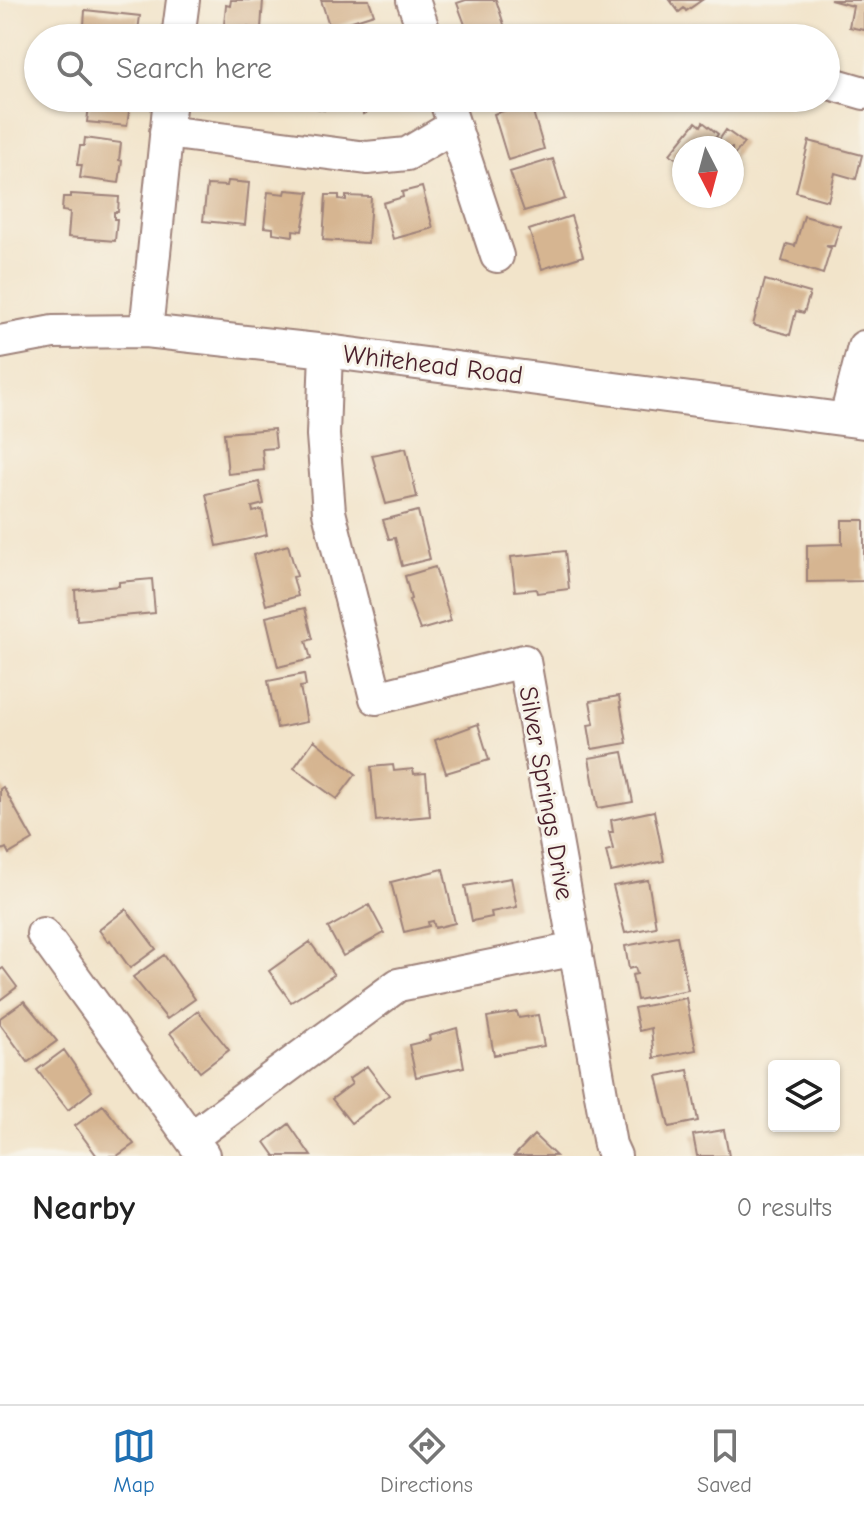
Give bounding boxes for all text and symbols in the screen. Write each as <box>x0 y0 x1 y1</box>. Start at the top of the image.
search box <box>24 24 840 112</box>
icon: search <box>52 46 96 90</box>
text: Search here <box>116 51 272 86</box>
north arrow <box>672 136 744 208</box>
street label: Whitehead Road <box>341 339 525 391</box>
street label: Silver Springs Drive <box>512 684 580 902</box>
map controls <box>768 1060 840 1132</box>
button: layers <box>768 1060 840 1132</box>
text: Nearby <box>32 1188 135 1228</box>
text: 0 results <box>737 1193 832 1223</box>
tab: Map <box>112 1424 156 1498</box>
tab: Directions <box>380 1424 473 1498</box>
tab: Saved <box>697 1424 752 1498</box>

